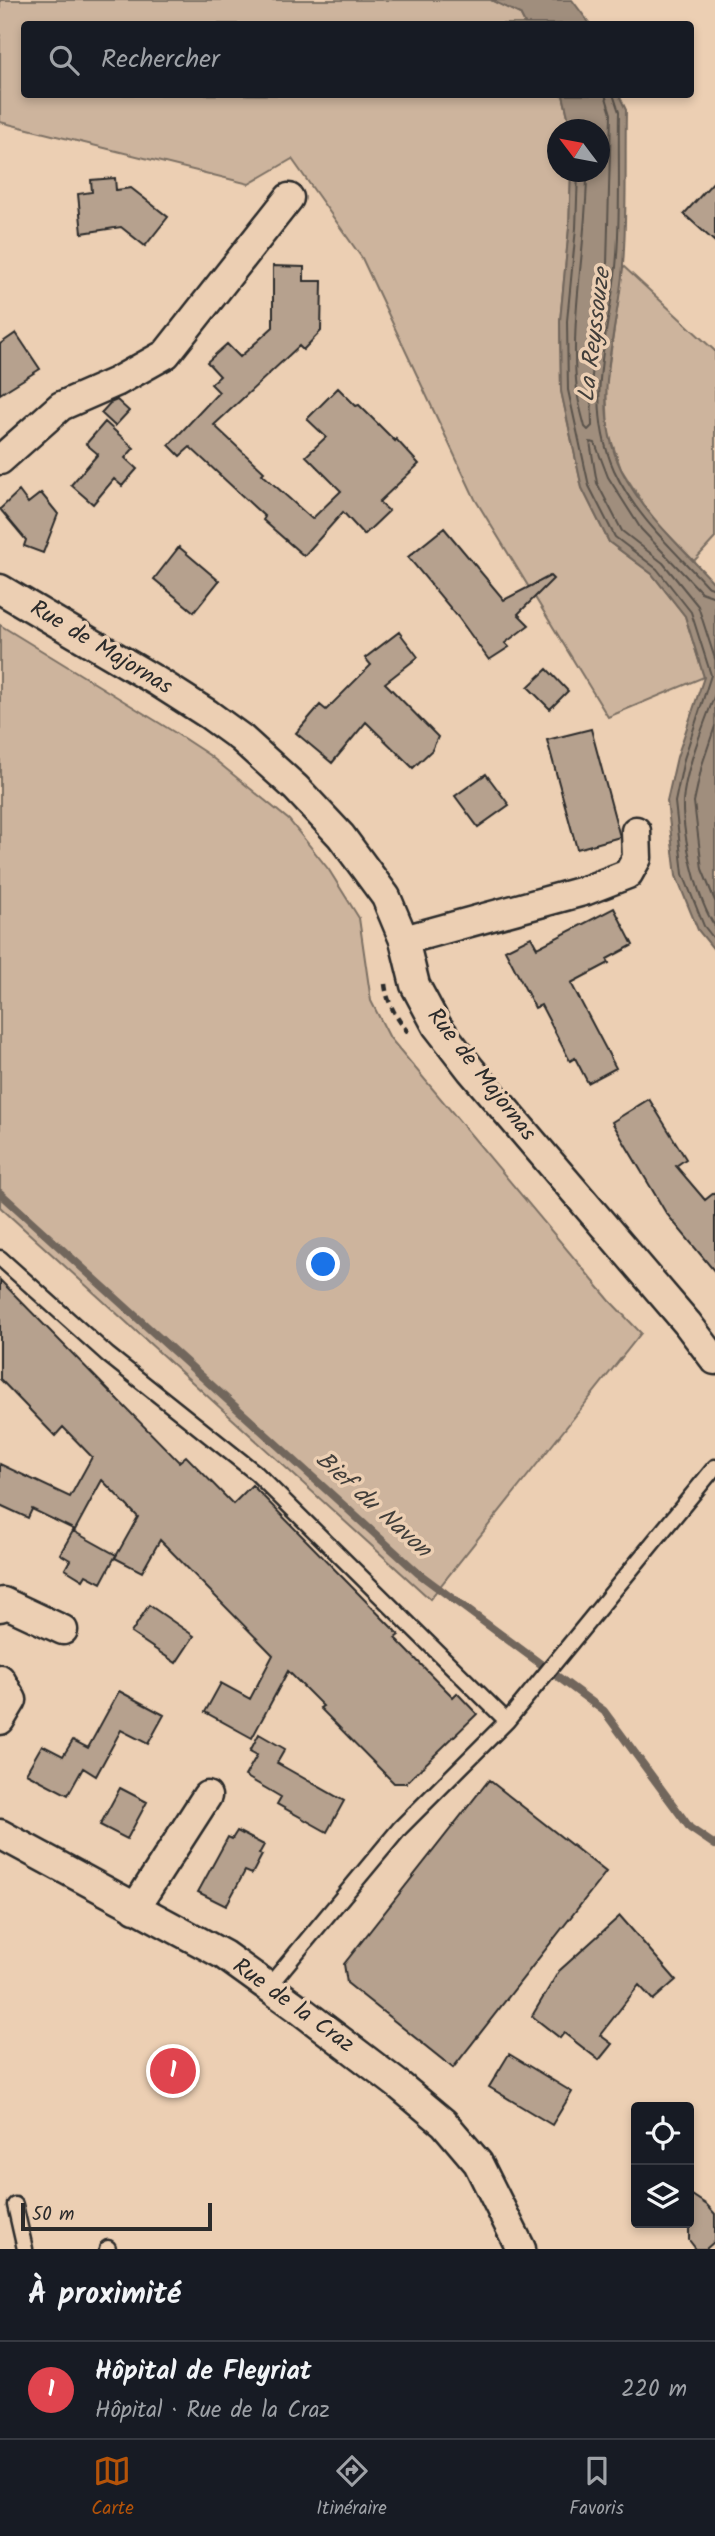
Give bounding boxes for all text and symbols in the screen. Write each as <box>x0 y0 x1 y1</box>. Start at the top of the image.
search box <box>21 21 694 98</box>
text: Rechercher <box>101 39 220 81</box>
icon: search <box>45 41 83 79</box>
north arrow <box>547 119 610 182</box>
water label: La Reyssouze <box>567 264 623 404</box>
street label: Rue de Majornas <box>23 591 179 705</box>
street label: Rue de Majornas <box>417 1001 545 1150</box>
your location <box>306 1247 340 1281</box>
water label: Bief du Navon <box>306 1442 442 1569</box>
street label: Rue de la Craz <box>225 1949 361 2063</box>
pin: 1 <box>150 2045 196 2097</box>
map controls <box>631 2102 694 2228</box>
button: locate <box>631 2102 694 2165</box>
button: layers <box>631 2165 694 2228</box>
scale bar <box>21 2200 212 2232</box>
text: 50 m <box>32 2200 74 2230</box>
text: À proximité <box>28 2271 181 2319</box>
text: Hôpital de Fleyriat <box>95 2351 311 2393</box>
text: 1 <box>48 2372 54 2408</box>
text: 220 m <box>621 2372 687 2408</box>
text: Hôpital · Rue de la Craz <box>95 2393 330 2429</box>
tab: Carte <box>91 2452 134 2524</box>
tab: Itinéraire <box>316 2452 387 2524</box>
tab: Favoris <box>569 2452 624 2524</box>

